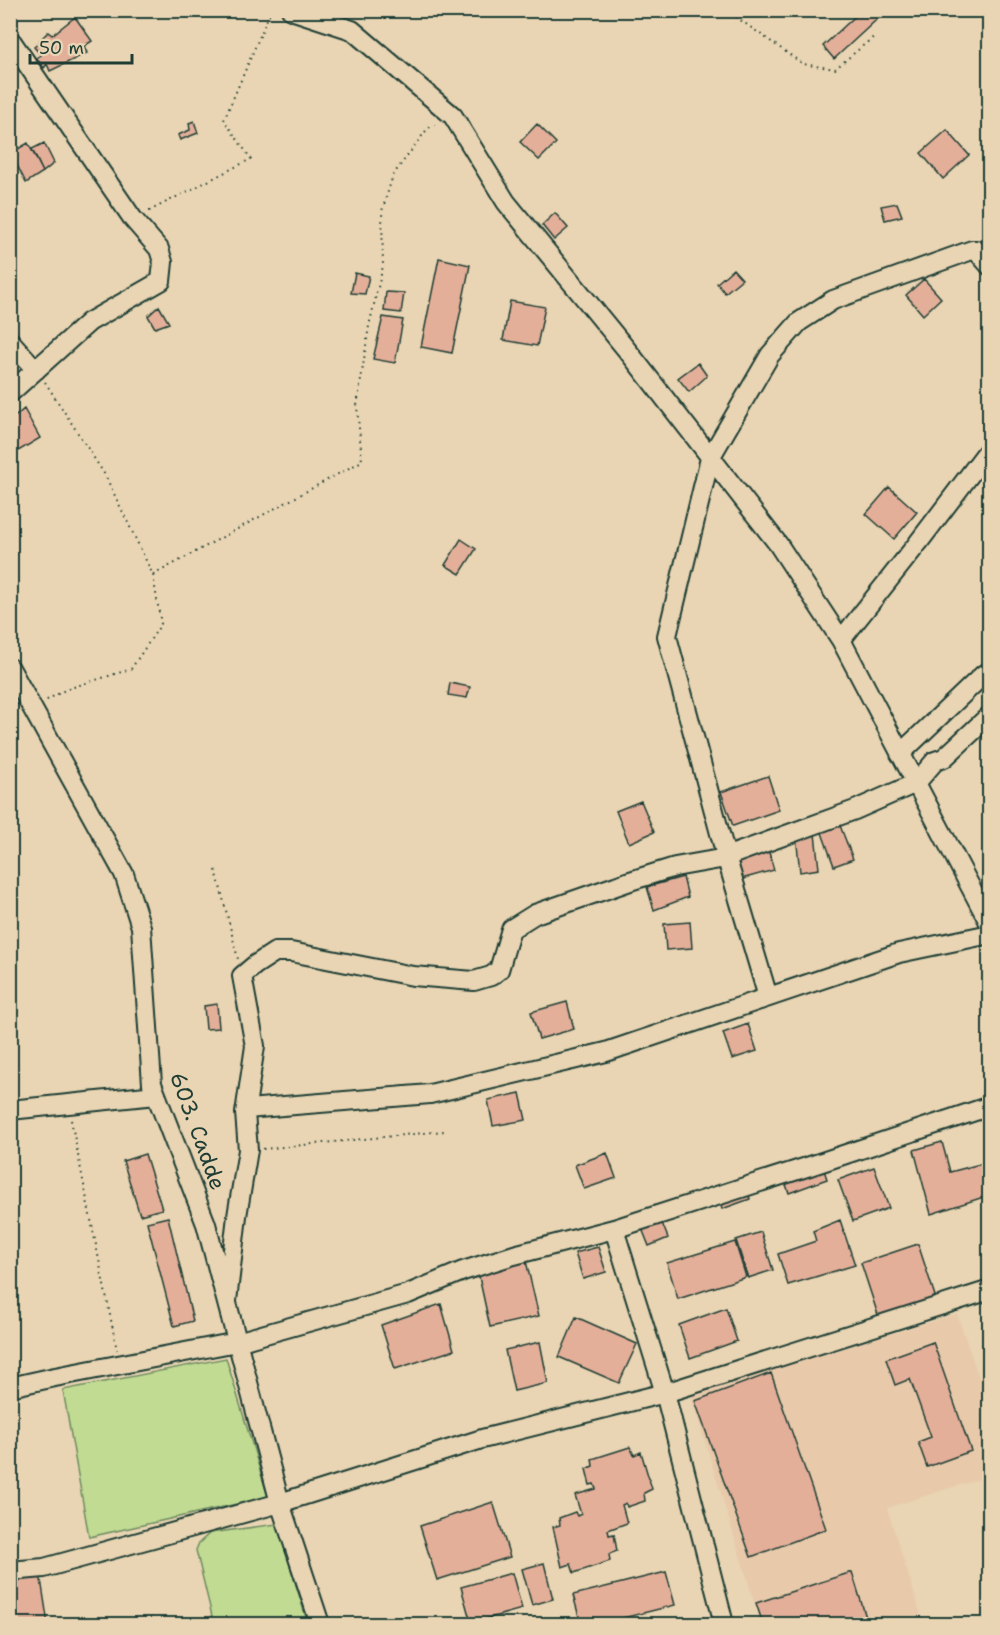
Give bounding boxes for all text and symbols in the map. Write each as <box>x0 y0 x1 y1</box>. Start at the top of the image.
scale bar <box>30 27 132 65</box>
text: 50 m <box>39 36 84 60</box>
street label: 603. Cadde <box>163 1068 233 1194</box>

